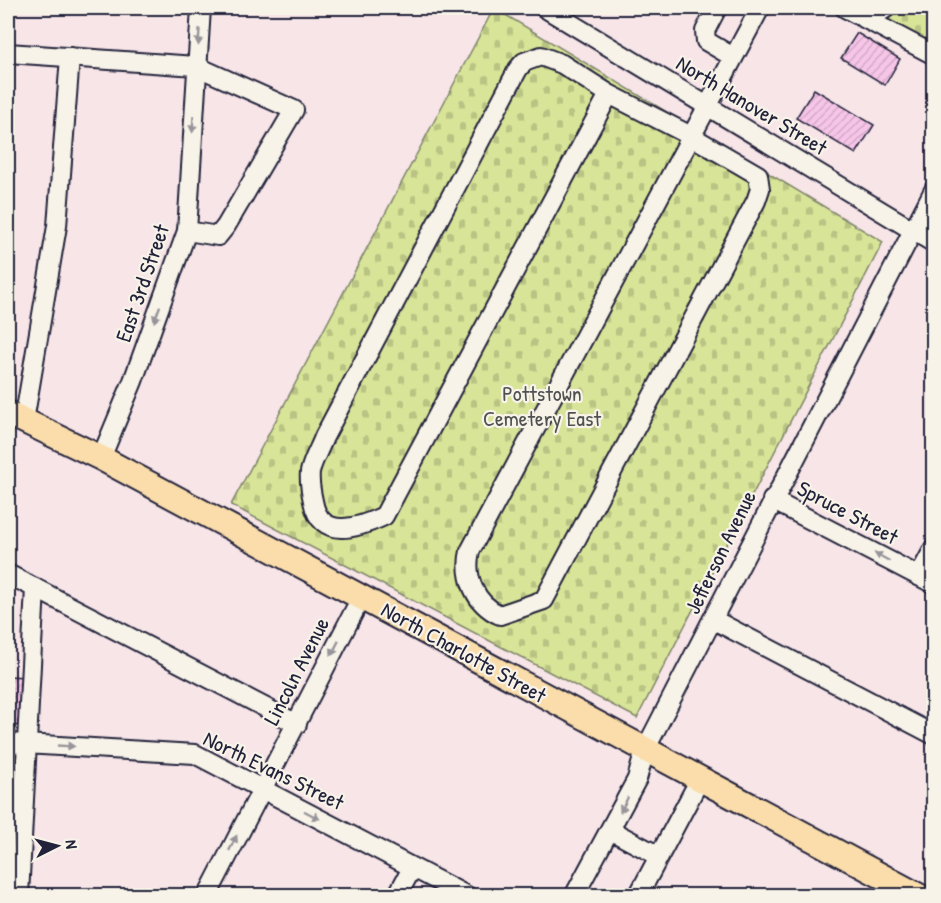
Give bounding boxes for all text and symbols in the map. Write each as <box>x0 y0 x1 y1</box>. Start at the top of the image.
one-way arrow <box>194 27 203 46</box>
street label: North Hanover Street <box>671 48 833 162</box>
one-way arrow <box>188 115 198 134</box>
street label: East 3rd Street <box>108 220 176 346</box>
one-way arrow <box>152 305 162 323</box>
park label: Pottstown Cemetery East <box>483 378 601 433</box>
street label: Spruce Street <box>792 473 904 551</box>
street label: Jefferson Avenue <box>677 485 763 619</box>
one-way arrow <box>873 552 890 562</box>
street label: North Charlotte Street <box>376 594 552 710</box>
street label: Lincoln Avenue <box>256 612 336 730</box>
one-way arrow <box>331 639 341 657</box>
street label: North Evans Street <box>199 723 350 817</box>
one-way arrow <box>56 742 75 751</box>
one-way arrow <box>619 796 628 813</box>
one-way arrow <box>304 810 321 820</box>
north arrow <box>27 816 87 876</box>
one-way arrow <box>228 834 238 851</box>
text: N <box>61 839 83 850</box>

